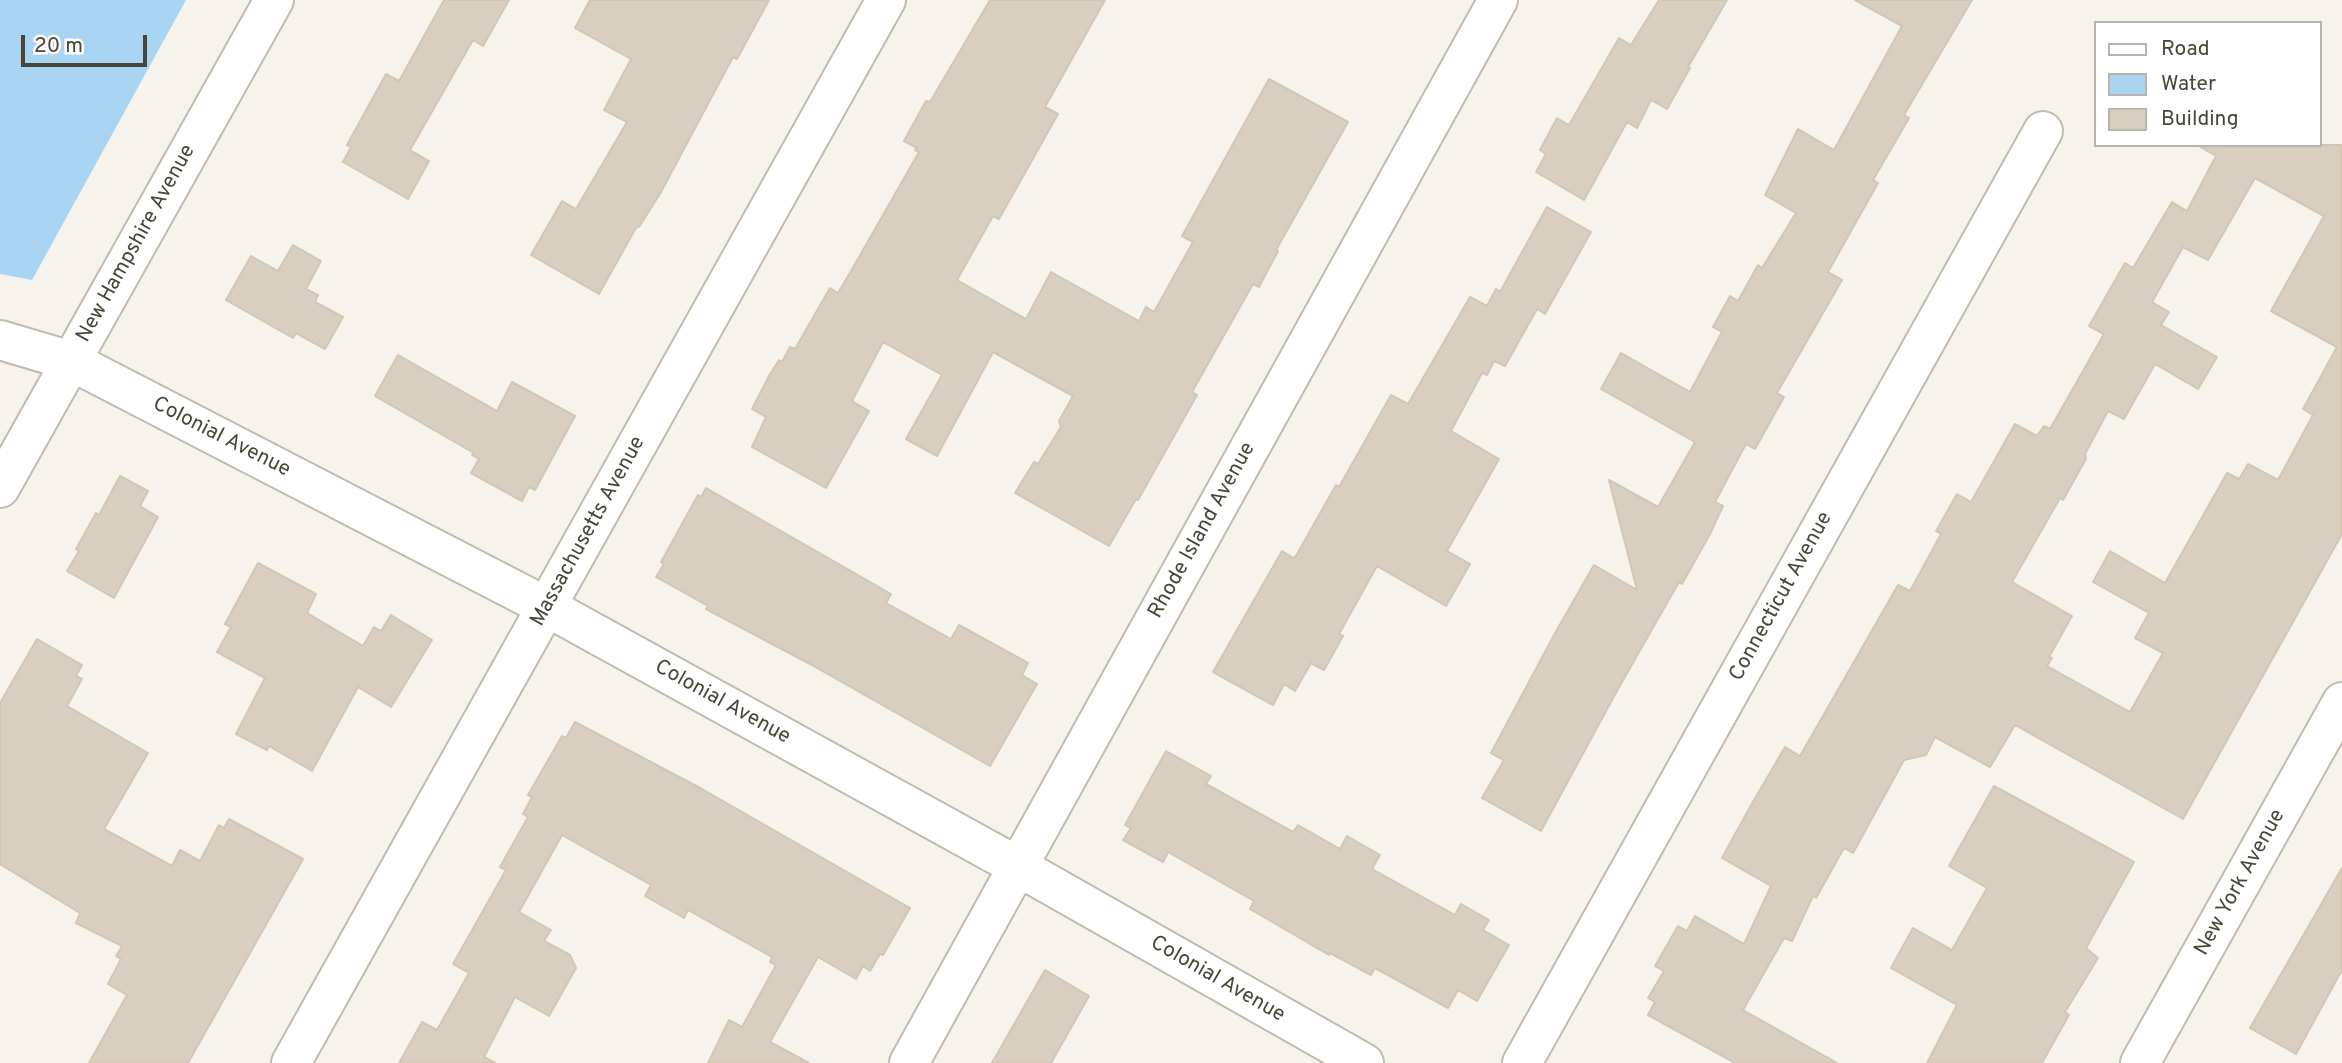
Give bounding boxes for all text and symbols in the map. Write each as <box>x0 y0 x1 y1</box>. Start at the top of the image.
scale bar <box>24 21 150 65</box>
legend <box>2094 21 2321 147</box>
text: 20 m <box>34 33 83 60</box>
text: Road <box>2161 36 2210 63</box>
text: Water <box>2161 71 2216 98</box>
text: Building <box>2161 106 2239 133</box>
street label: New Hampshire Avenue <box>72 141 202 347</box>
street label: Colonial Avenue <box>148 392 294 484</box>
street label: Massachusetts Avenue <box>526 433 652 631</box>
street label: Rhode Island Avenue <box>1144 439 1262 623</box>
street label: Connecticut Avenue <box>1725 508 1839 686</box>
street label: Colonial Avenue <box>650 655 794 751</box>
street label: New York Avenue <box>2190 805 2292 961</box>
street label: Colonial Avenue <box>1145 931 1289 1029</box>

